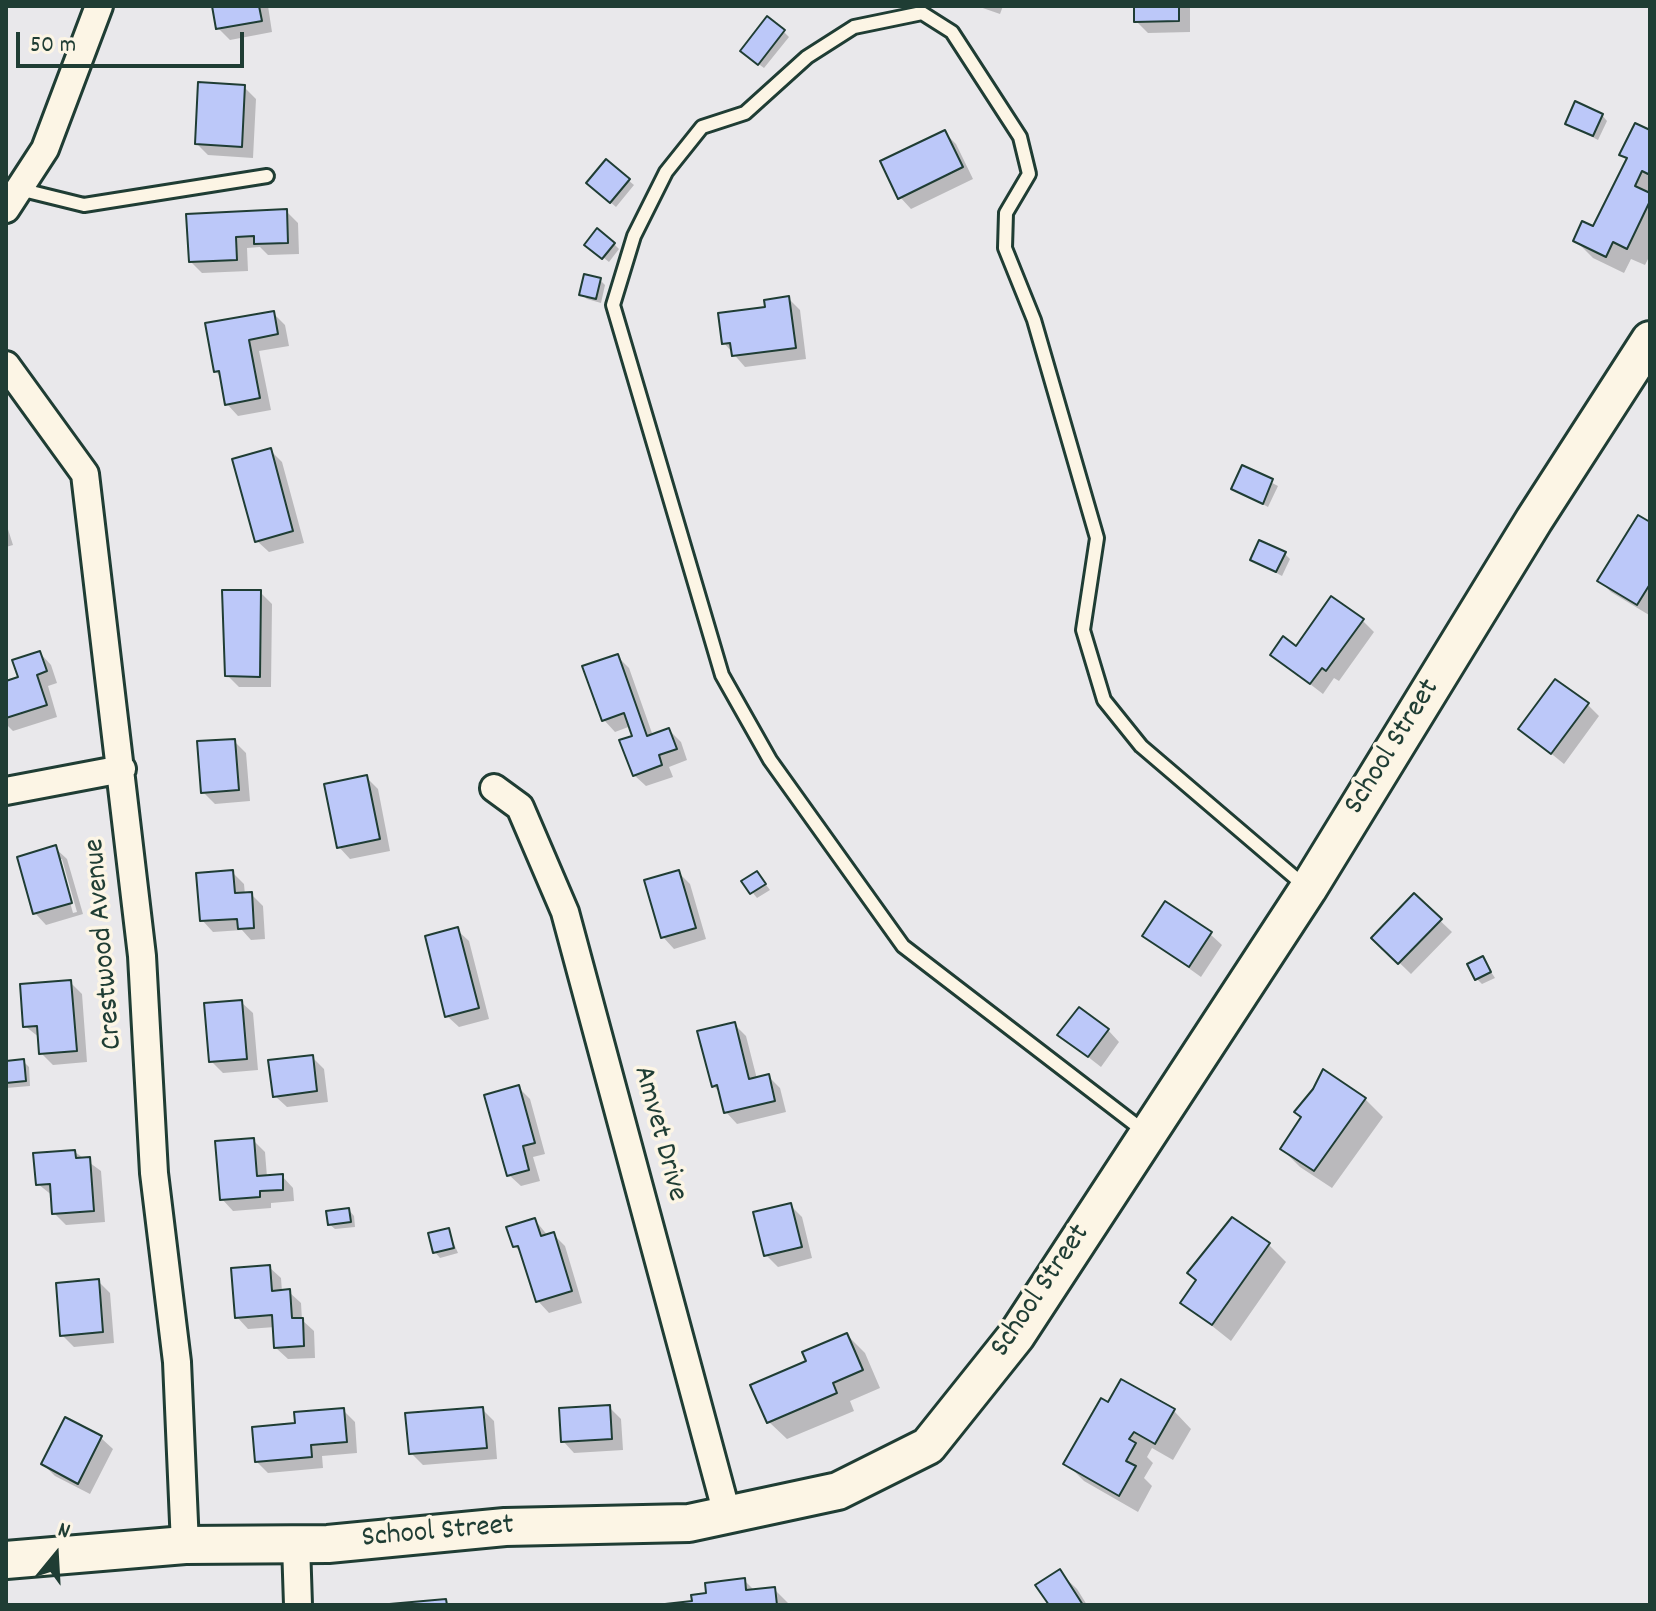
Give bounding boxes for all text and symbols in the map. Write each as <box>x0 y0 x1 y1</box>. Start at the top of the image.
scale bar <box>20 16 248 66</box>
text: 50 m <box>30 29 76 63</box>
street label: School Street <box>1338 674 1450 822</box>
street label: Crestwood Avenue <box>79 837 133 1051</box>
street label: Amvet Drive <box>623 1062 693 1206</box>
street label: School Street <box>984 1219 1100 1365</box>
street label: School Street <box>360 1509 516 1559</box>
north arrow <box>16 1515 96 1595</box>
text: N <box>54 1515 74 1548</box>

